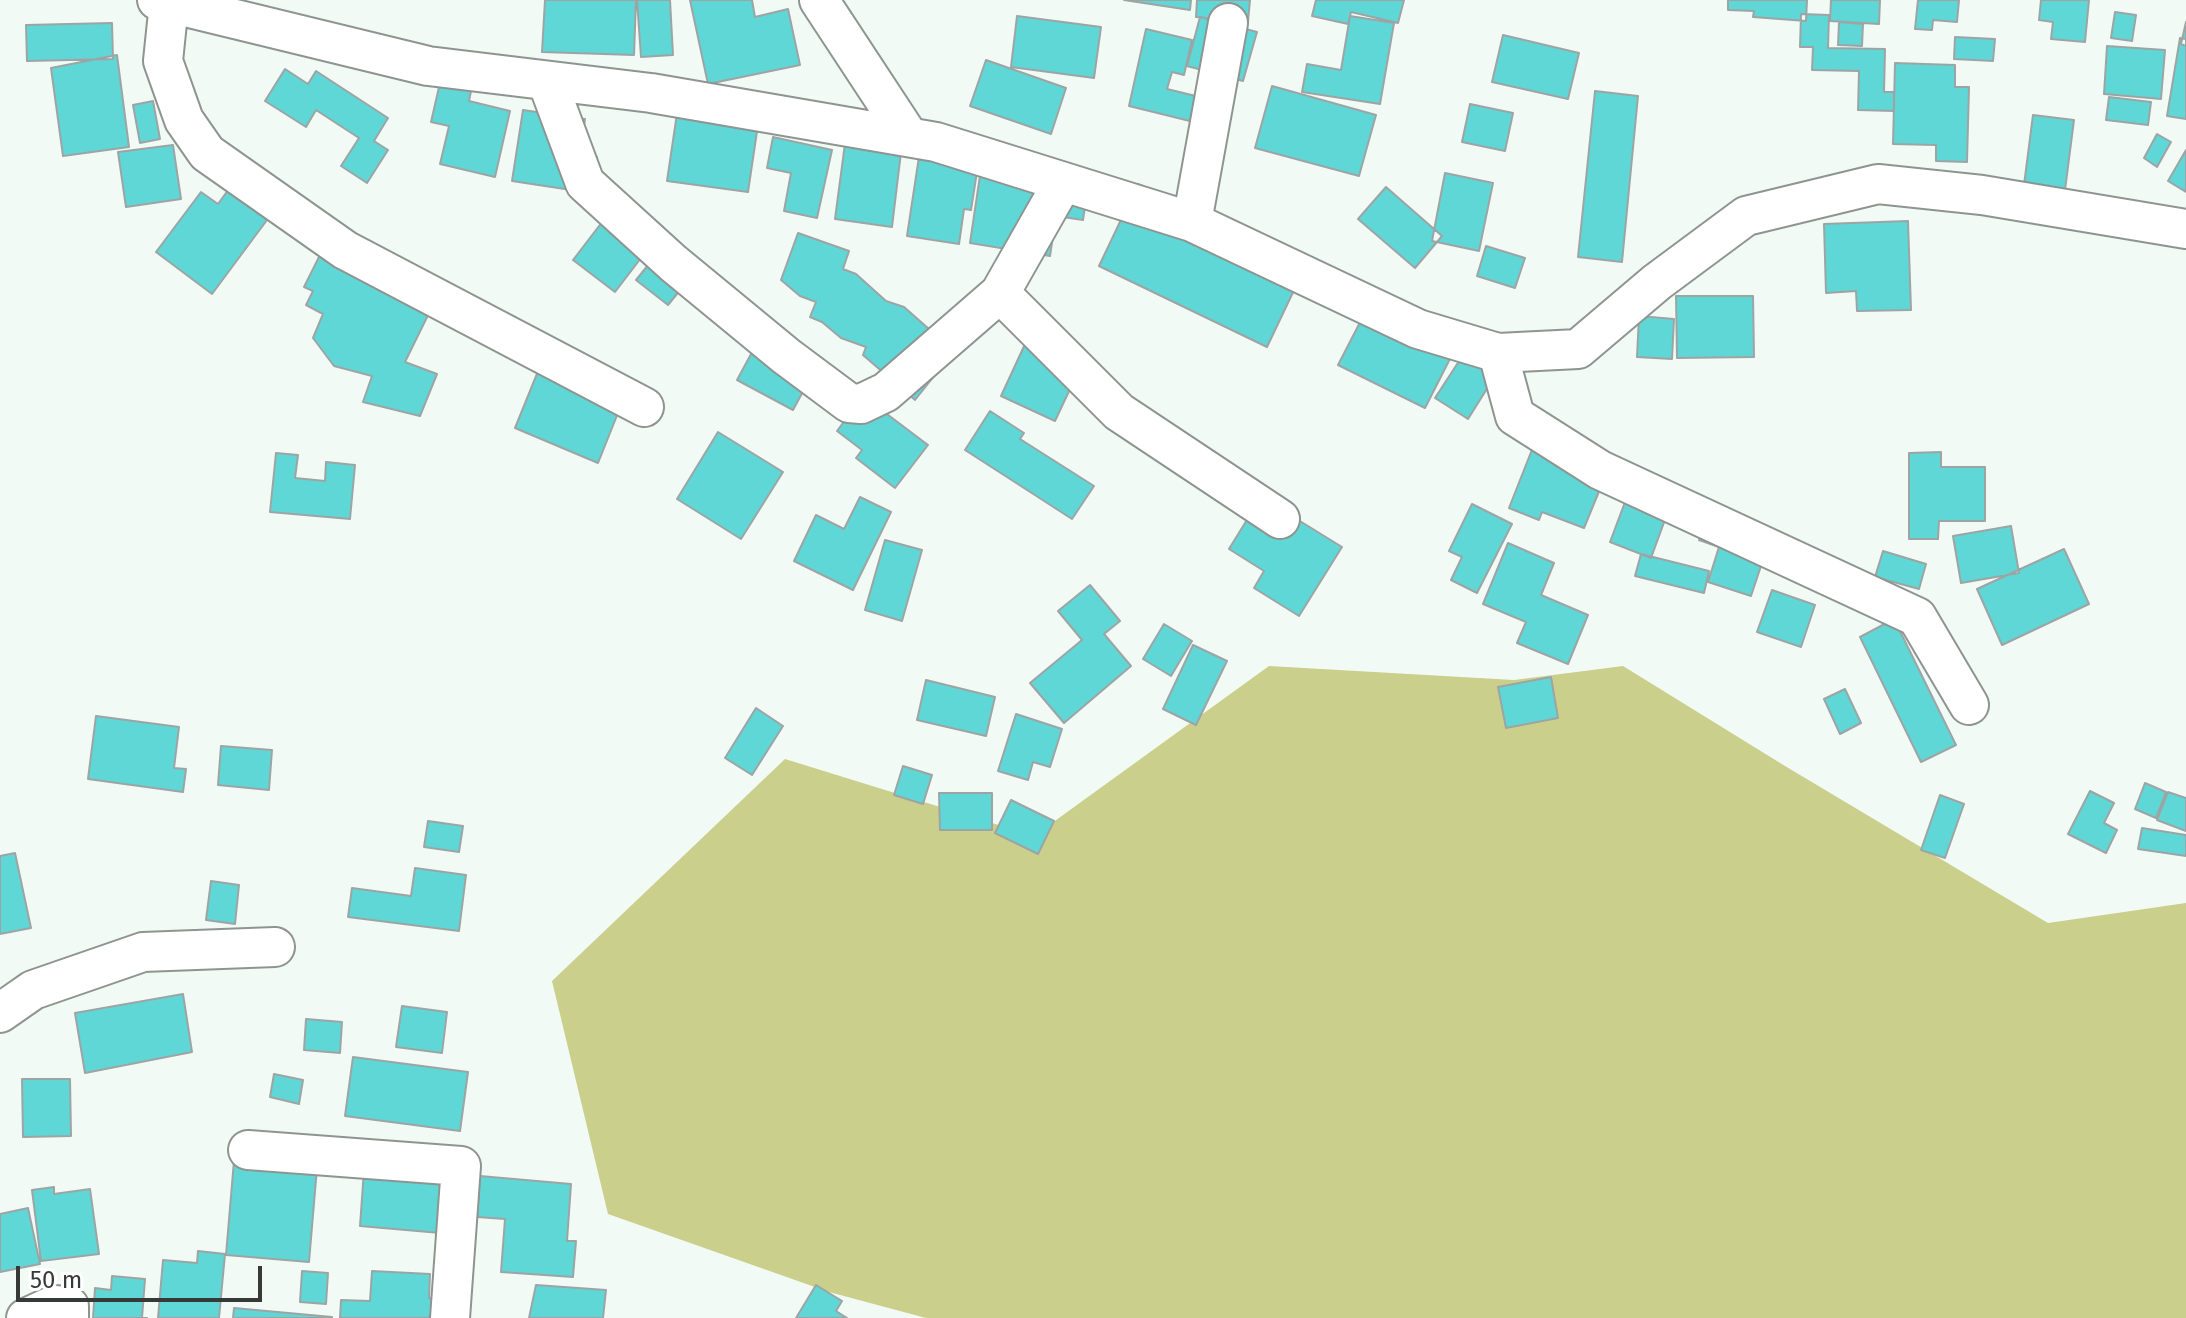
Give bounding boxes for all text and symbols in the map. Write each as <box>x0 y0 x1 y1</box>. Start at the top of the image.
scale bar <box>20 1250 266 1300</box>
text: 50 m <box>30 1266 82 1294</box>

